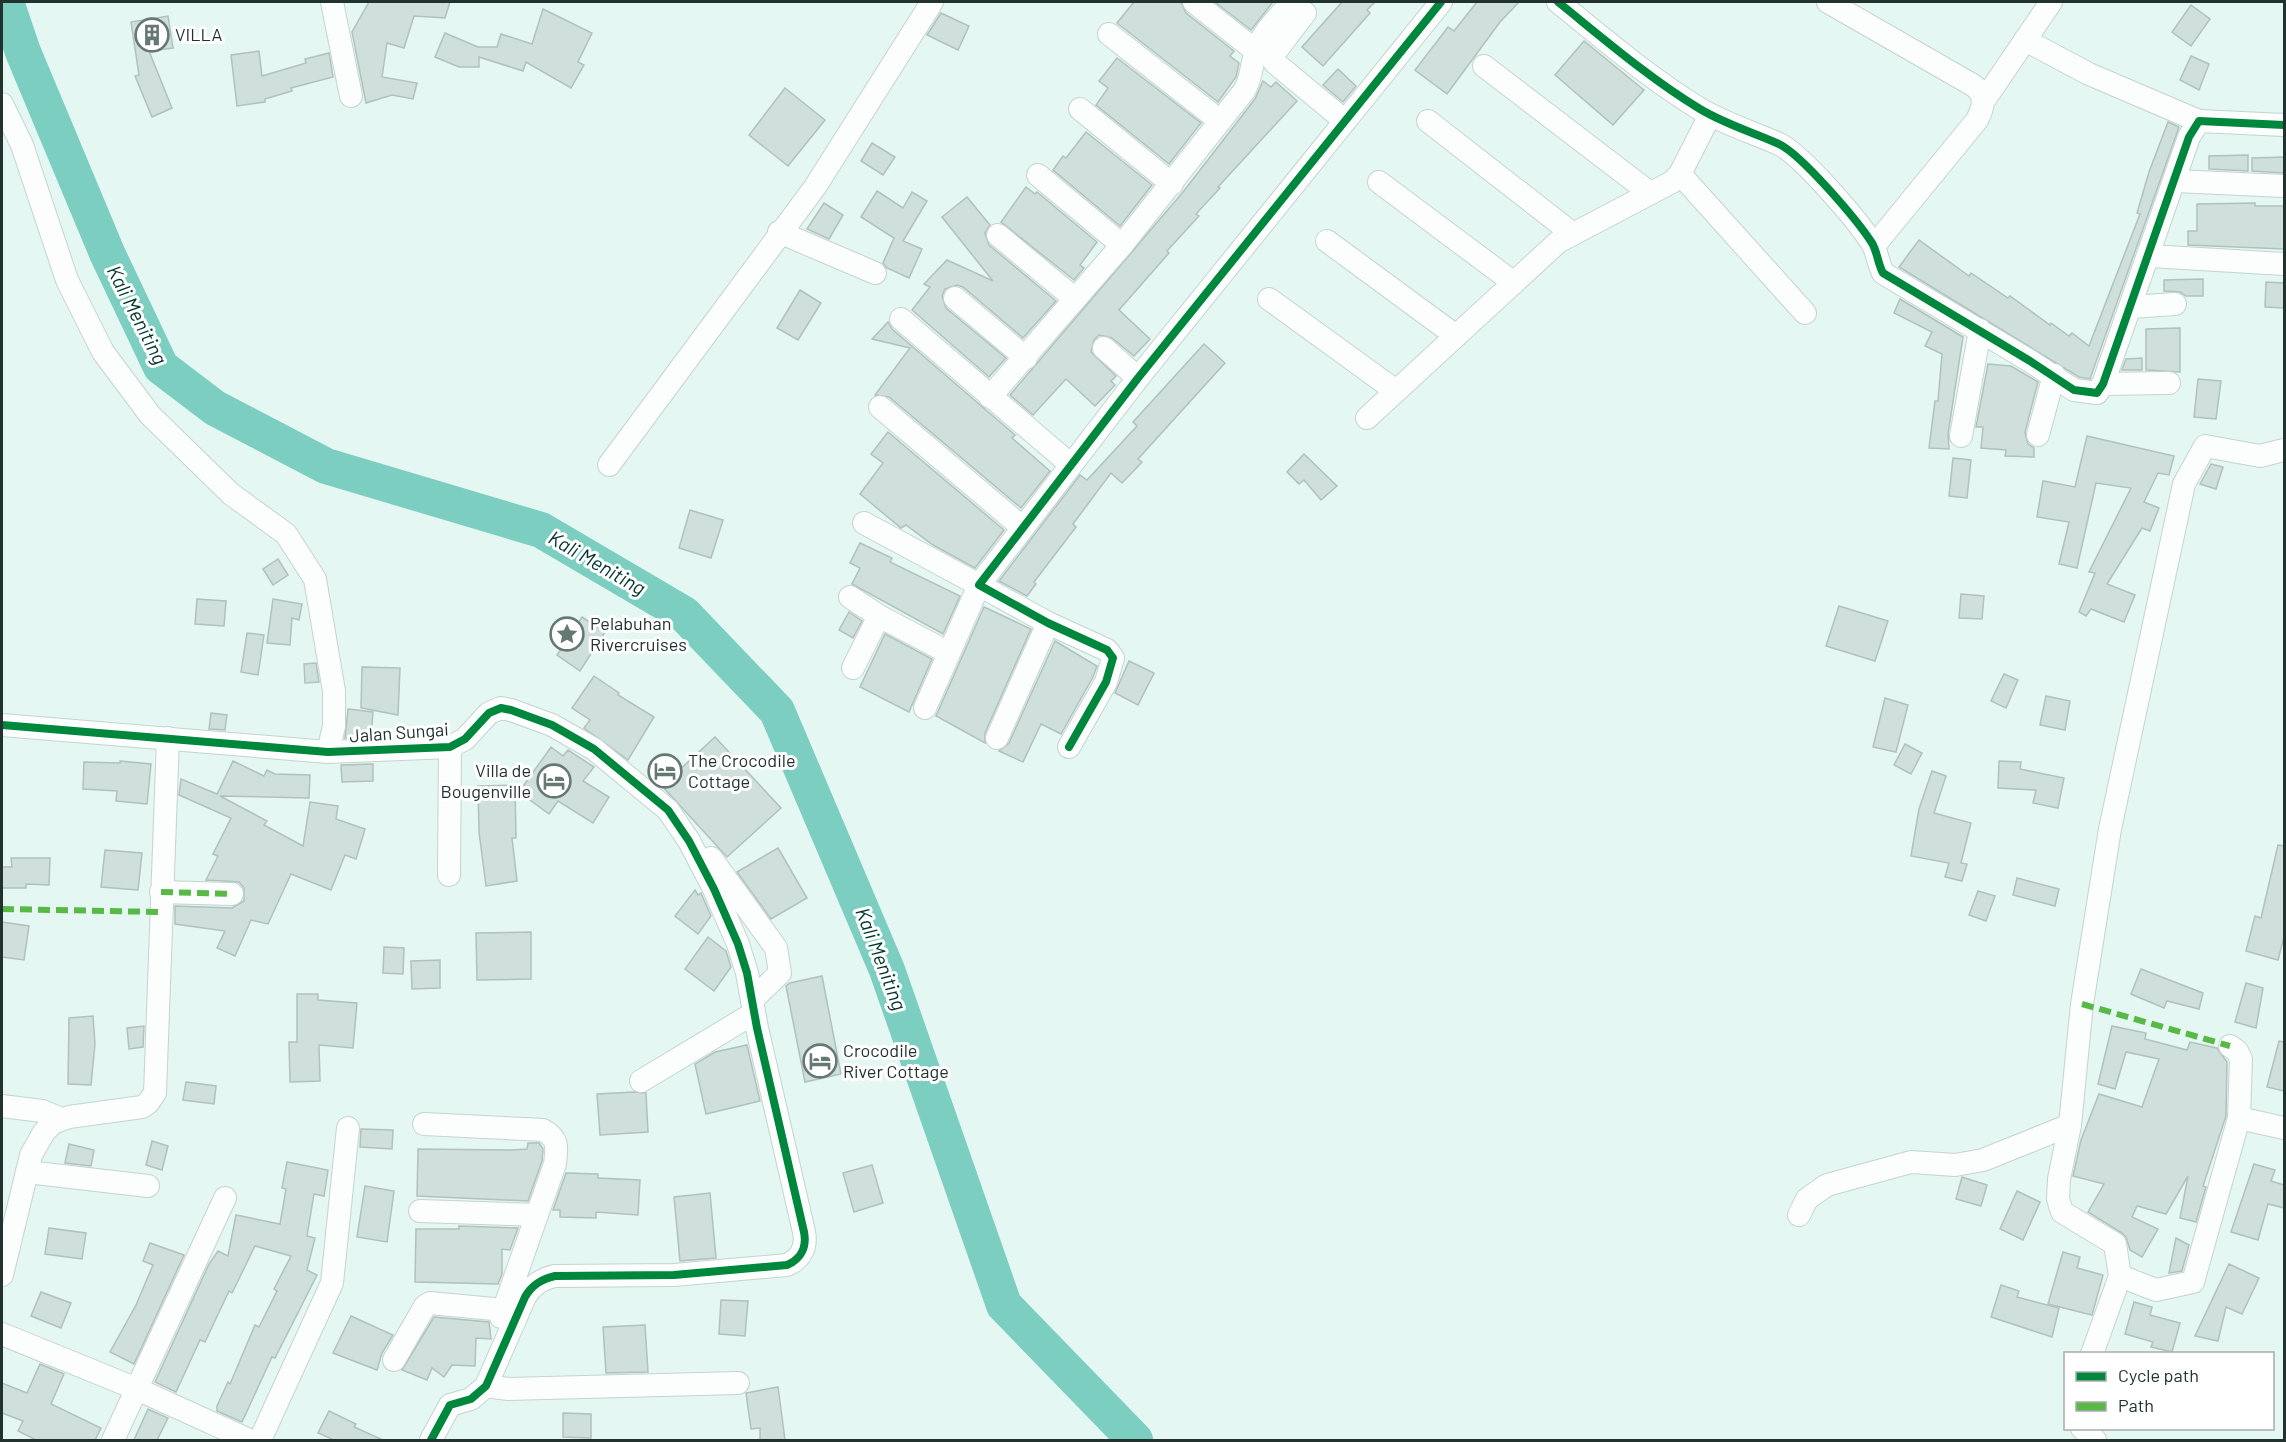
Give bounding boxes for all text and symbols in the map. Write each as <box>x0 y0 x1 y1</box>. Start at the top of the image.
building icon: VILLA <box>134 17 170 53</box>
place label: VILLA <box>175 23 222 45</box>
water label: Kali Meniting <box>103 261 173 368</box>
water label: Kali Meniting <box>545 525 650 600</box>
place label: Pelabuhan Rivercruises <box>590 612 687 655</box>
place icon: Pelabuhan Rivercruises <box>549 616 585 652</box>
street label: Jalan Sungai <box>349 718 449 746</box>
place label: The Crocodile Cottage <box>688 749 795 792</box>
hotel icon: The Crocodile Cottage <box>647 753 683 789</box>
place label: Villa de Bougenville <box>440 759 531 802</box>
hotel icon: Villa de Bougenville <box>536 763 572 799</box>
water label: Kali Meniting <box>851 904 912 1013</box>
place label: Crocodile River Cottage <box>843 1039 949 1082</box>
hotel icon: Crocodile River Cottage <box>802 1043 838 1079</box>
legend <box>2064 1352 2274 1430</box>
text: Cycle path <box>2118 1364 2199 1386</box>
text: Path <box>2118 1394 2154 1416</box>

